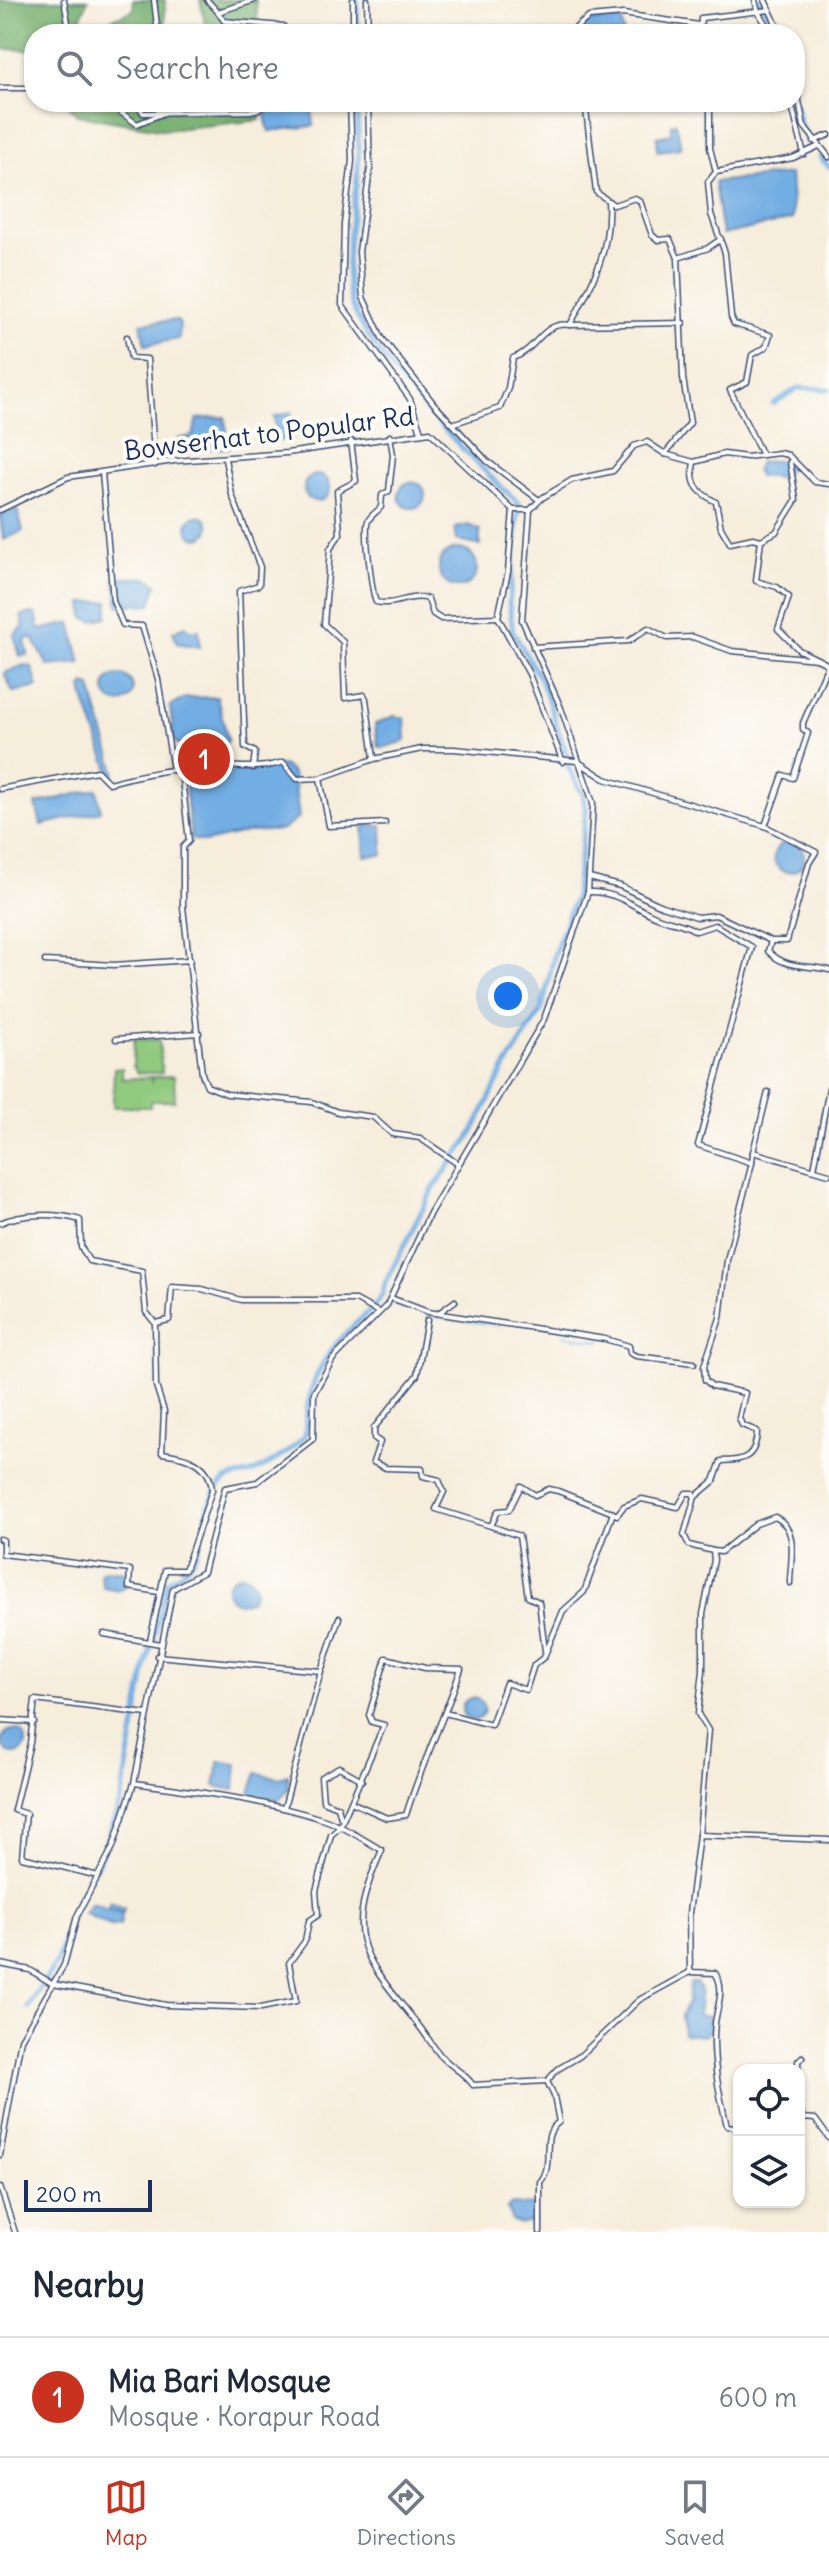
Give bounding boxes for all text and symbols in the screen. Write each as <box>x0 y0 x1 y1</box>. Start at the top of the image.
search box <box>24 24 805 112</box>
icon: search <box>52 46 96 90</box>
text: Search here <box>116 49 279 87</box>
street label: Bowserhat to Popular Rd <box>122 399 416 467</box>
pin: 1 <box>178 729 230 789</box>
your location <box>488 976 528 1016</box>
map controls <box>733 2064 805 2208</box>
button: locate <box>733 2064 805 2136</box>
button: layers <box>733 2136 805 2208</box>
scale bar <box>24 2176 152 2212</box>
text: 200 m <box>36 2180 102 2208</box>
text: Nearby <box>32 2263 145 2306</box>
text: Mia Bari Mosque <box>108 2362 331 2400</box>
text: 1 <box>53 2381 63 2414</box>
text: 600 m <box>719 2381 797 2414</box>
text: Mosque · Korapur Road <box>108 2400 380 2433</box>
tab: Map <box>104 2475 148 2551</box>
tab: Directions <box>357 2475 456 2551</box>
tab: Saved <box>664 2475 725 2551</box>

